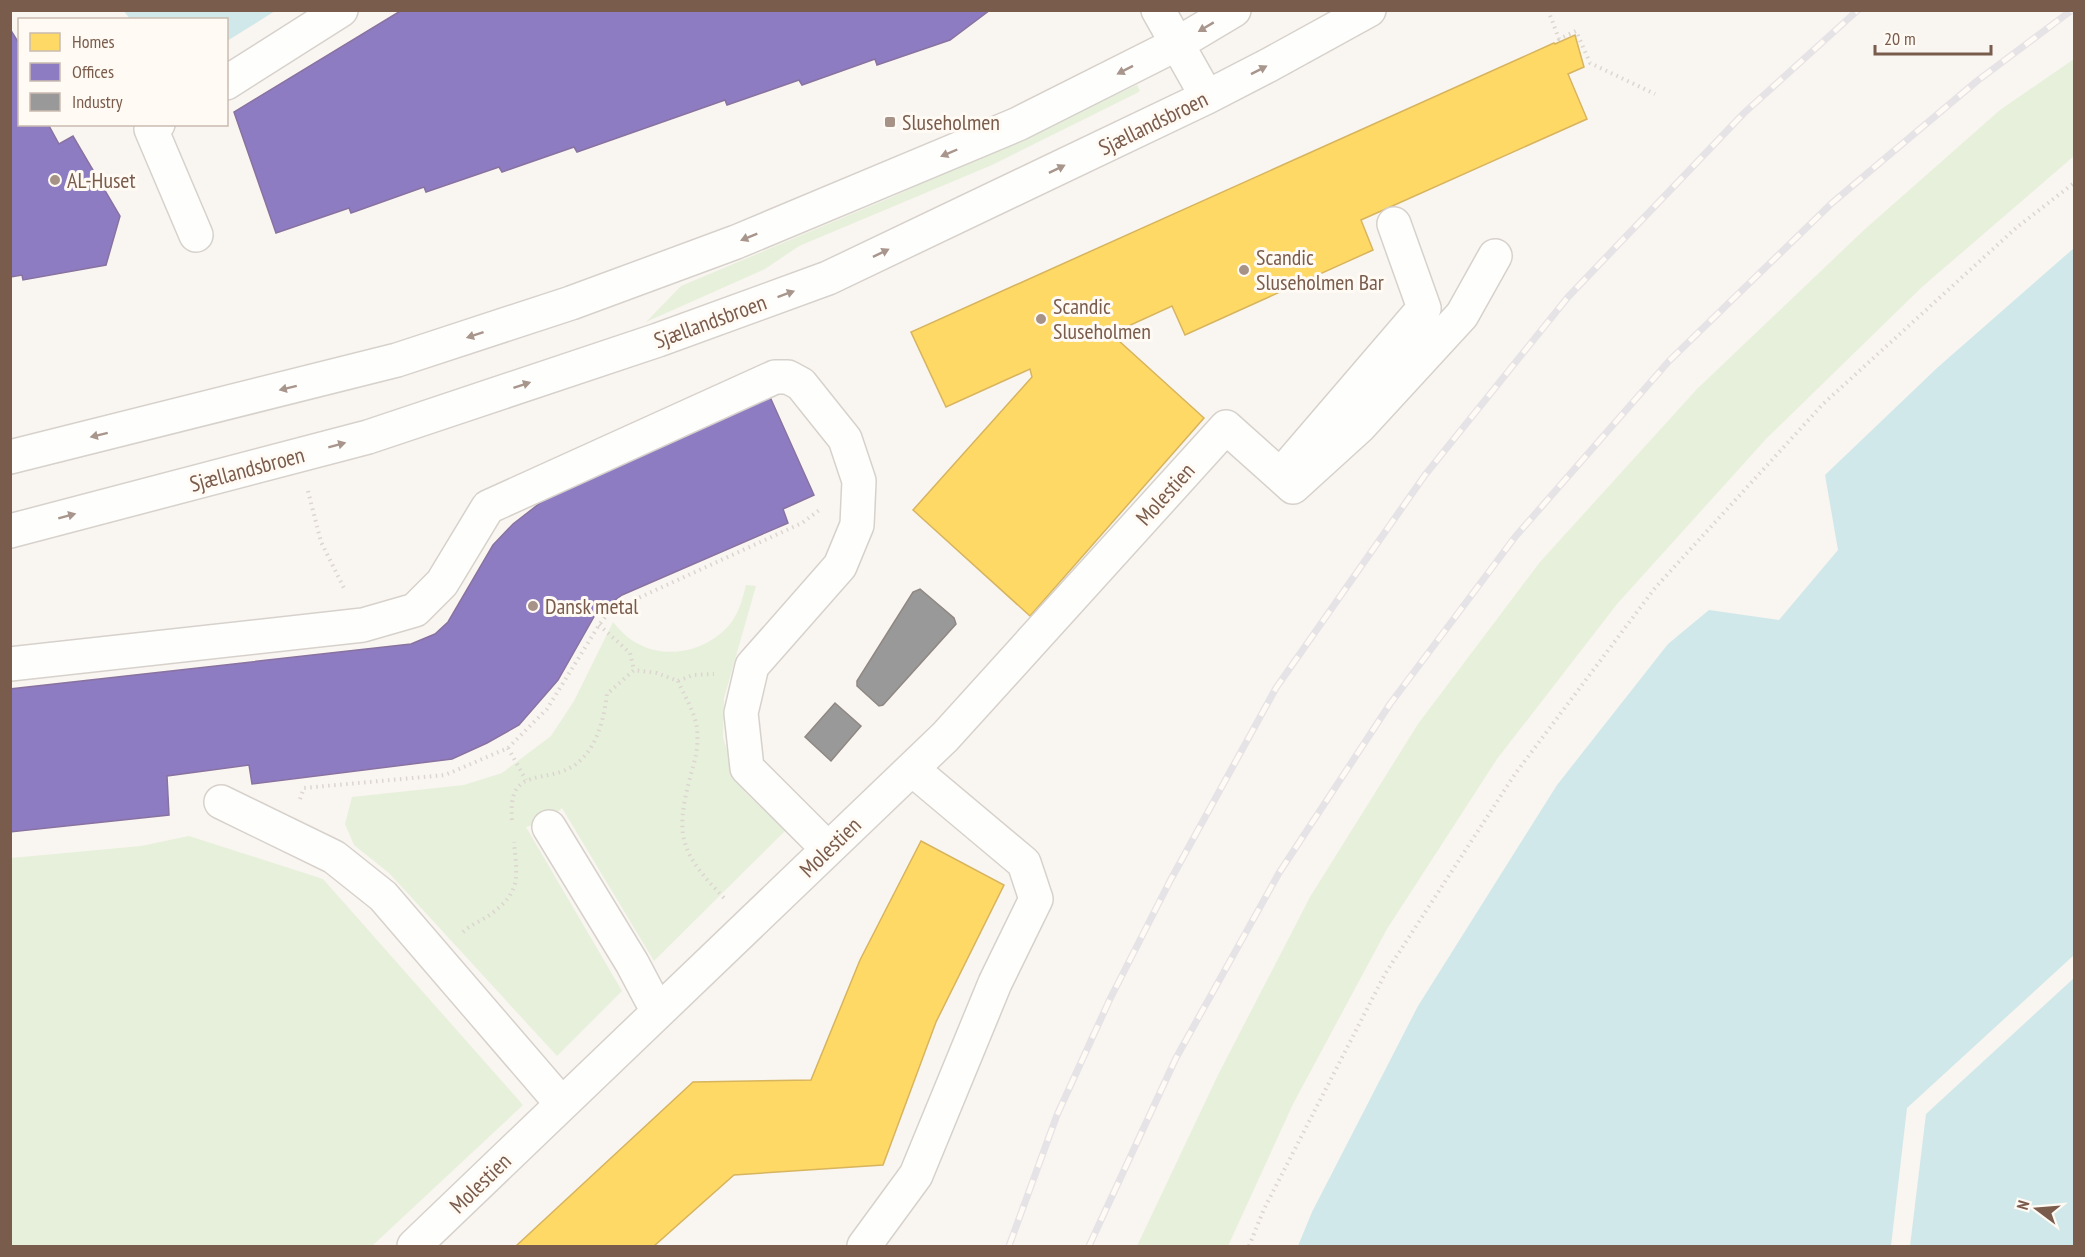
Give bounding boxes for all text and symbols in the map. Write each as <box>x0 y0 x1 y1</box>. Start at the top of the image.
legend <box>18 18 228 126</box>
scale bar <box>1875 18 1990 56</box>
one-way arrow <box>1198 22 1214 33</box>
text: 20 m <box>1884 27 1916 50</box>
text: Homes <box>72 30 115 53</box>
text: Offices <box>72 60 114 83</box>
one-way arrow <box>1116 66 1133 75</box>
one-way arrow <box>1251 66 1268 75</box>
street label: Sjællandsbroen <box>1094 85 1212 161</box>
text: Industry <box>72 90 123 113</box>
place label: Sluseholmen <box>902 108 1000 136</box>
marker: Sluseholmen <box>883 115 897 129</box>
one-way arrow <box>940 149 957 158</box>
one-way arrow <box>1048 164 1065 174</box>
place label: AL-Huset <box>67 166 136 194</box>
marker: AL-Huset <box>48 173 62 187</box>
one-way arrow <box>740 232 758 242</box>
place label: Scandic Sluseholmen Bar <box>1256 243 1384 296</box>
one-way arrow <box>872 249 889 258</box>
marker: Scandic Sluseholmen Bar <box>1237 263 1251 277</box>
street label: Sjællandsbroen <box>650 288 770 354</box>
one-way arrow <box>777 288 795 298</box>
place label: Scandic Sluseholmen <box>1053 292 1151 345</box>
marker: Scandic Sluseholmen <box>1034 312 1048 326</box>
one-way arrow <box>466 330 484 340</box>
one-way arrow <box>513 380 531 389</box>
one-way arrow <box>279 383 297 393</box>
one-way arrow <box>90 430 108 440</box>
street label: Sjællandsbroen <box>186 440 308 498</box>
one-way arrow <box>328 440 346 449</box>
street label: Molestien <box>1130 457 1200 531</box>
one-way arrow <box>58 511 76 520</box>
place label: Dansk metal <box>545 592 639 620</box>
marker: Dansk metal <box>526 599 540 613</box>
street label: Molestien <box>793 811 867 883</box>
street label: Molestien <box>443 1147 517 1219</box>
north arrow <box>2007 1179 2067 1239</box>
text: N <box>2012 1198 2033 1212</box>

